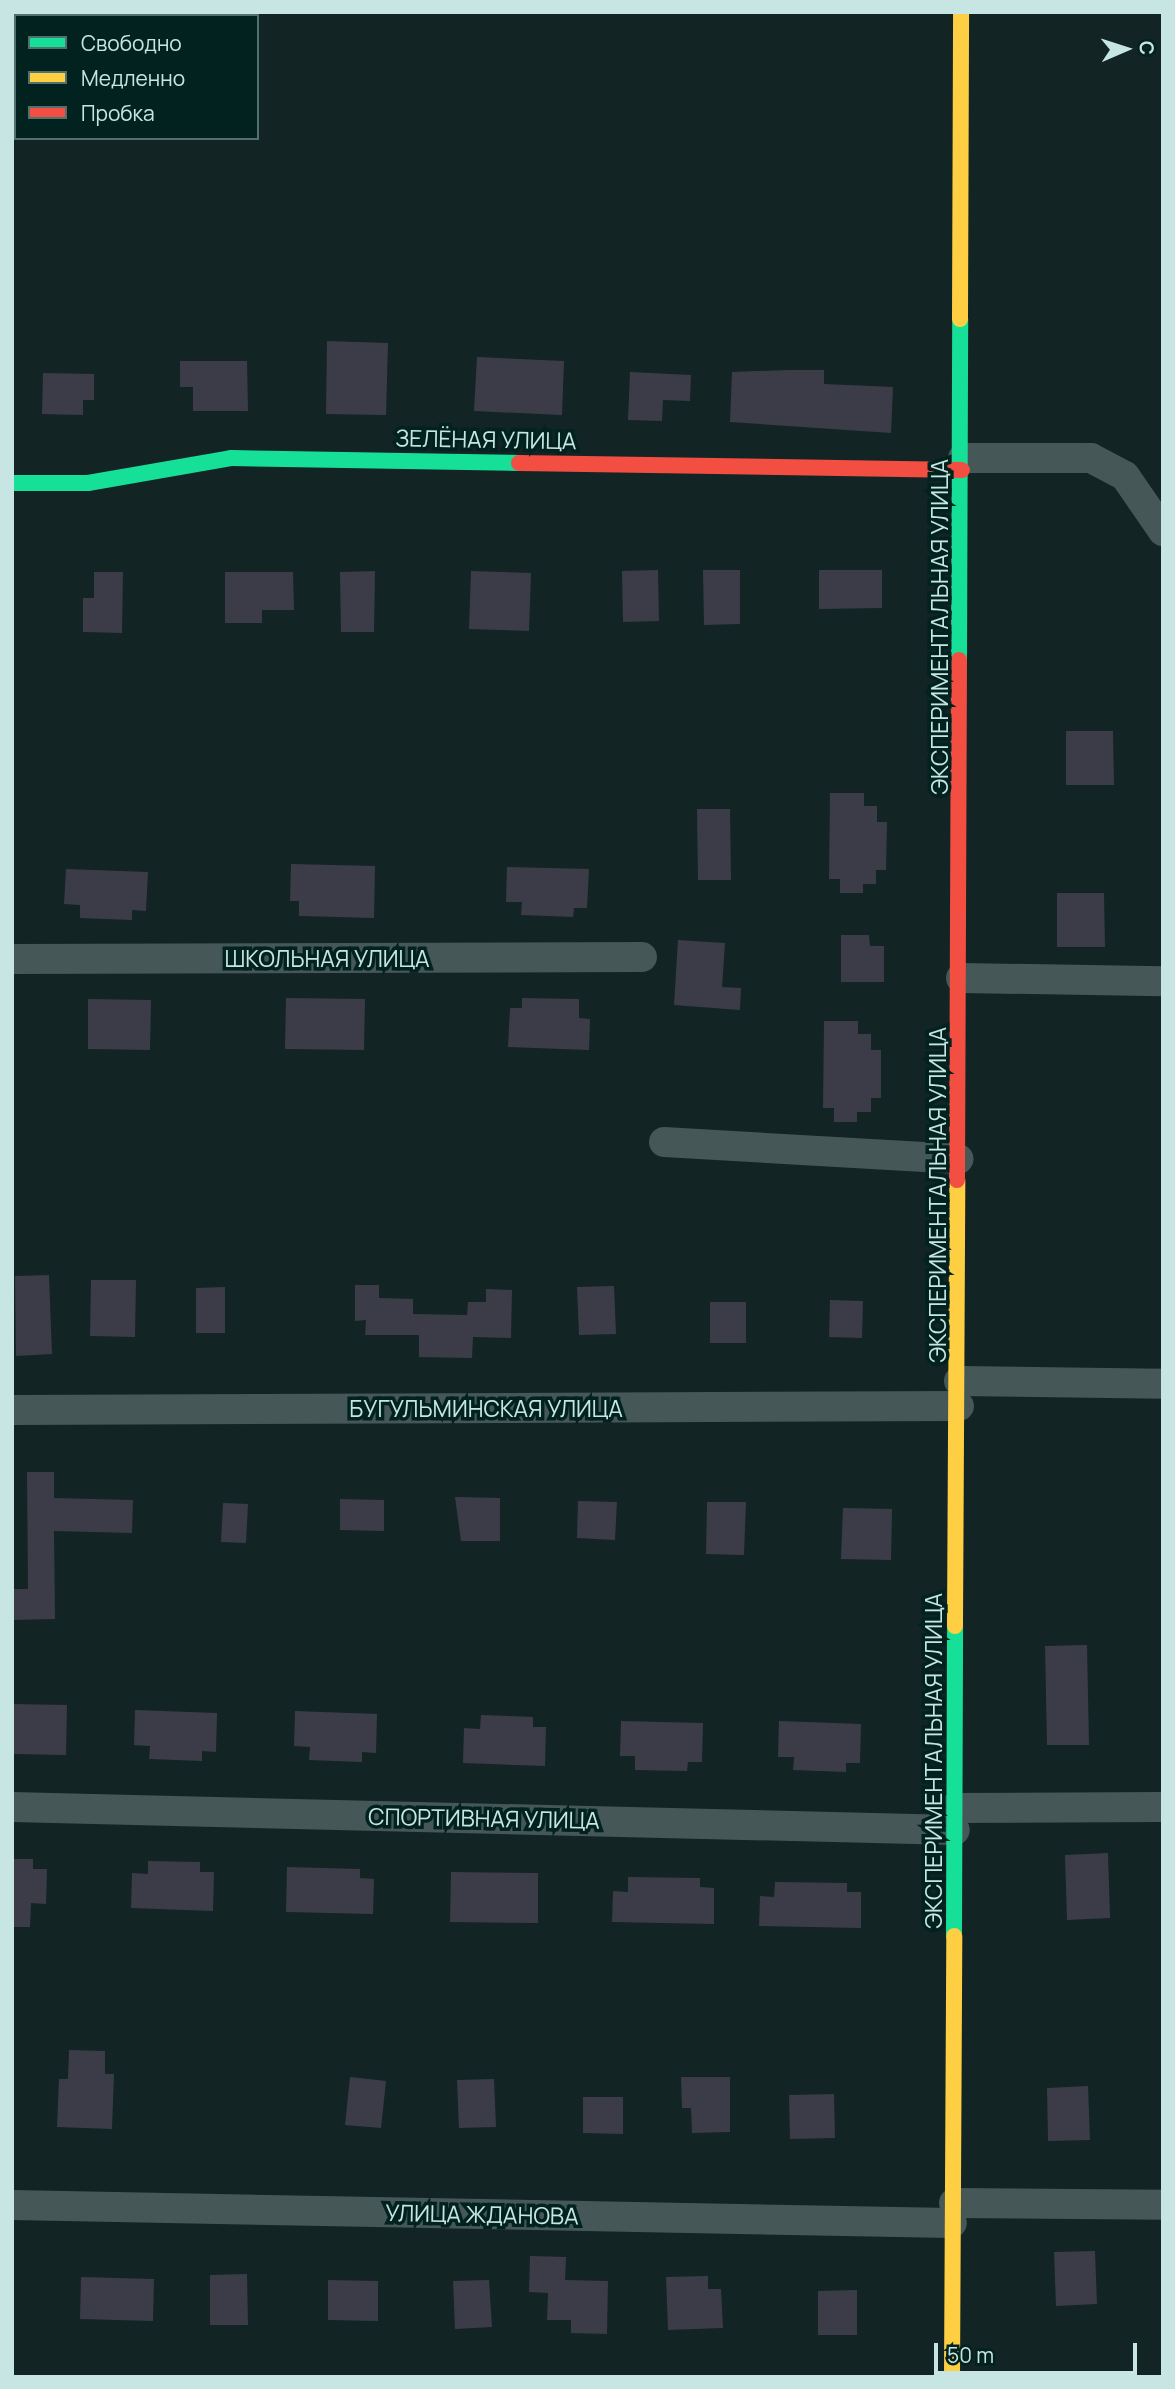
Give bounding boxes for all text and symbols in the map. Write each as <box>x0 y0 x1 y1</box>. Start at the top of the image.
legend <box>14 14 259 140</box>
north arrow <box>1091 14 1161 84</box>
text: Свободно <box>81 29 182 57</box>
text: С <box>1134 40 1160 56</box>
text: Медленно <box>81 64 185 92</box>
text: Пробка <box>81 99 155 127</box>
street label: ЗЕЛЁНАЯ УЛИЦА <box>395 424 577 454</box>
street label: ЭКСПЕРИМЕНТАЛЬНАЯ УЛИЦА <box>925 459 953 795</box>
street label: ШКОЛЬНАЯ УЛИЦА <box>224 944 430 972</box>
street label: ЭКСПЕРИМЕНТАЛЬНАЯ УЛИЦА <box>923 1027 951 1363</box>
street label: БУГУЛЬМИНСКАЯ УЛИЦА <box>349 1394 623 1422</box>
street label: ЭКСПЕРИМЕНТАЛЬНАЯ УЛИЦА <box>919 1593 947 1929</box>
street label: СПОРТИВНАЯ УЛИЦА <box>368 1802 600 1834</box>
street label: УЛИЦА ЖДАНОВА <box>385 2199 579 2229</box>
scale bar <box>937 2330 1140 2374</box>
text: 50 m <box>947 2341 994 2369</box>

